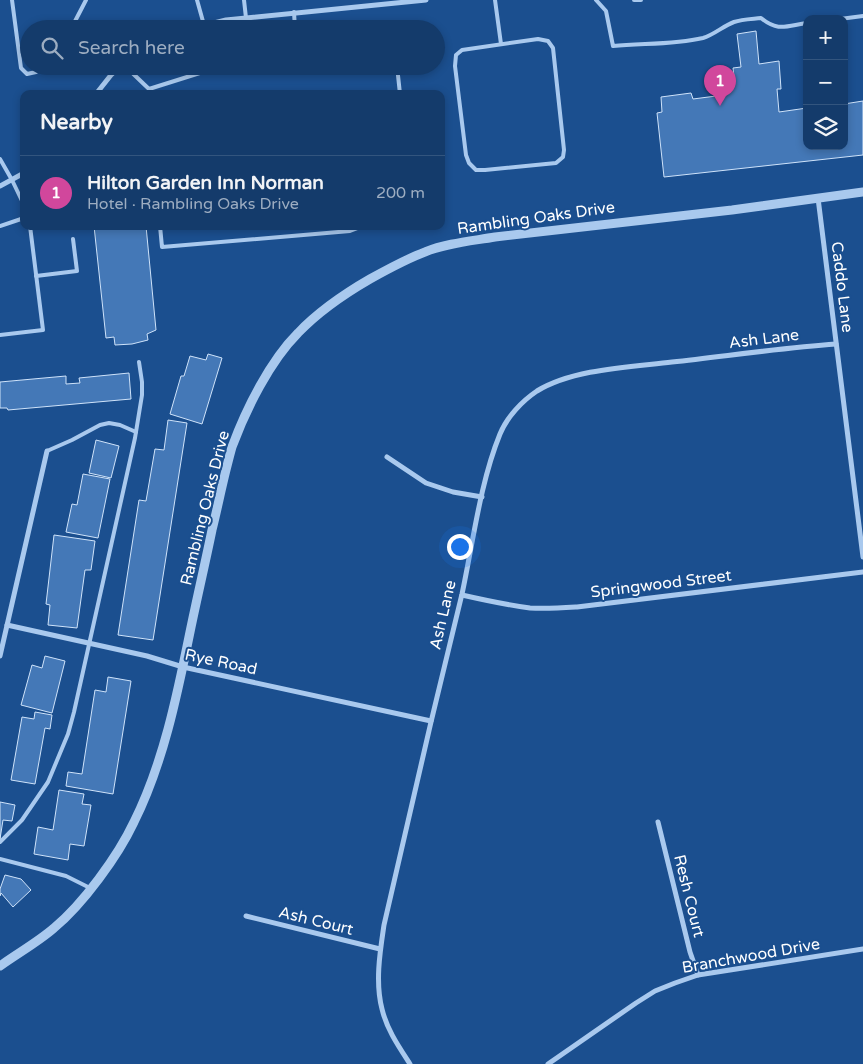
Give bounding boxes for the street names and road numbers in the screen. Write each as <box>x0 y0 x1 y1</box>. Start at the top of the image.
street label: Rambling Oaks Drive <box>456 197 616 239</box>
street label: Caddo Lane <box>827 241 857 333</box>
street label: Ash Lane <box>728 325 800 353</box>
street label: Rambling Oaks Drive <box>176 429 234 587</box>
street label: Springwood Street <box>589 565 733 603</box>
street label: Ash Lane <box>425 578 461 652</box>
street label: Rye Road <box>183 645 259 679</box>
street label: Resh Court <box>669 853 709 939</box>
street label: Ash Court <box>277 902 355 940</box>
street label: Branchwood Drive <box>680 934 822 978</box>

